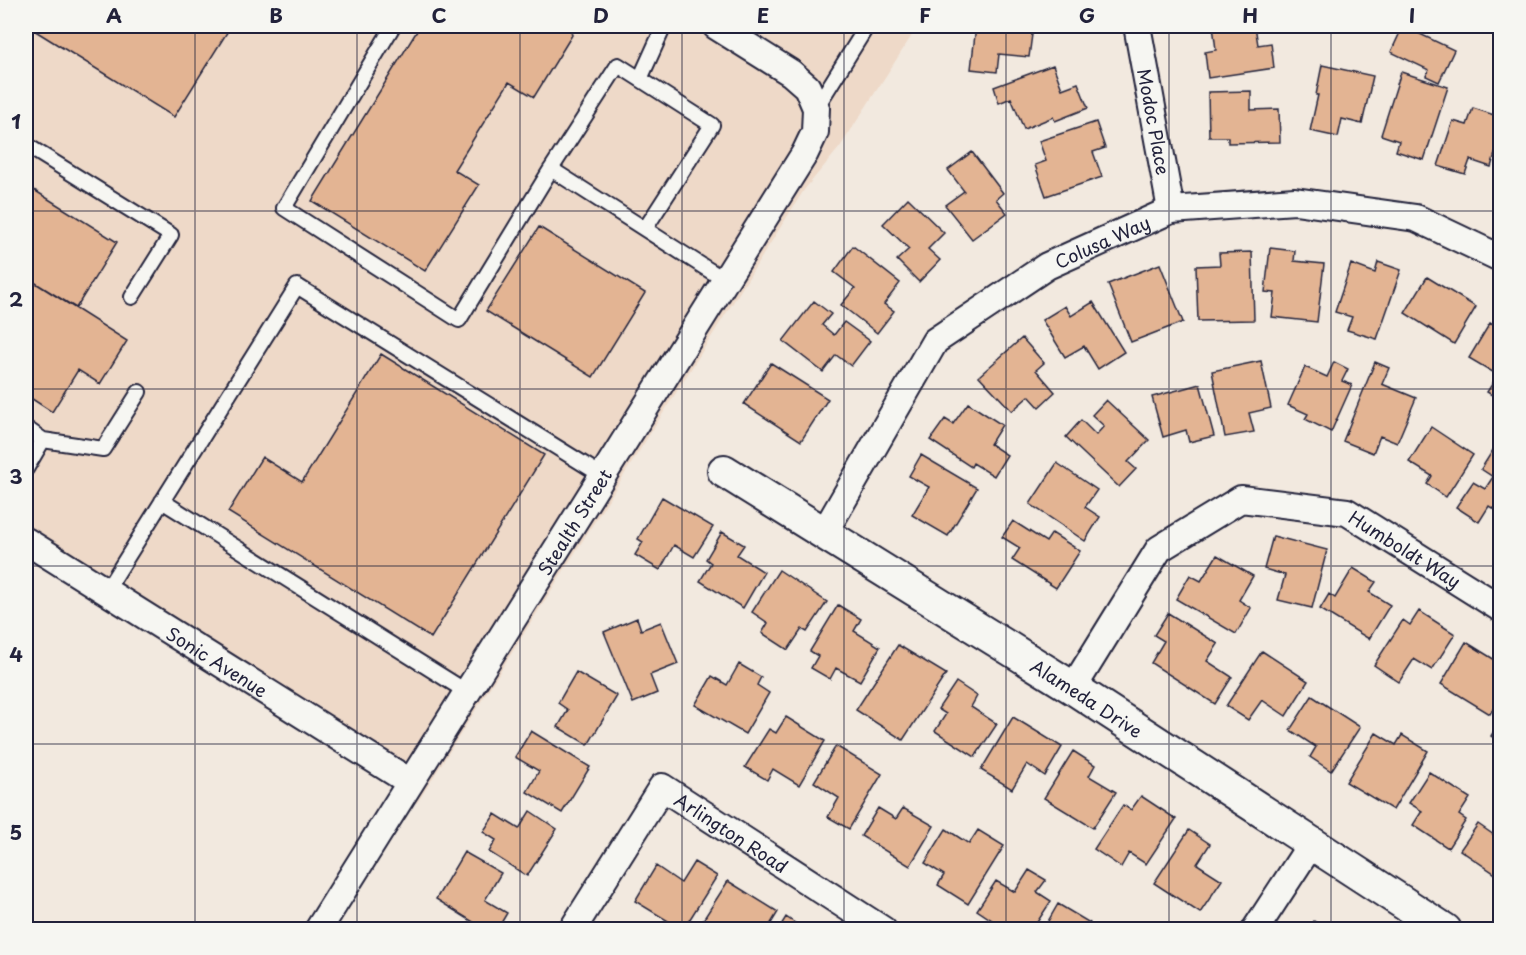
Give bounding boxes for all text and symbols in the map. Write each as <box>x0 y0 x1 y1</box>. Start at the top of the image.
text: A <box>106 0 122 30</box>
text: B <box>269 0 283 30</box>
text: C <box>431 0 447 30</box>
text: D <box>593 0 609 30</box>
text: E <box>757 0 769 30</box>
text: F <box>919 0 931 30</box>
text: G <box>1079 0 1095 30</box>
text: H <box>1242 0 1258 30</box>
text: I <box>1409 0 1415 30</box>
street label: Modoc Place <box>1132 66 1178 177</box>
text: 1 <box>11 106 21 136</box>
street label: Colusa Way <box>1050 208 1154 274</box>
text: 2 <box>9 284 23 314</box>
text: 3 <box>9 461 23 491</box>
street label: Stealth Street <box>530 463 618 580</box>
street label: Humboldt Way <box>1344 503 1467 594</box>
street label: Sonic Avenue <box>162 619 273 703</box>
text: 4 <box>9 639 23 669</box>
street label: Alameda Drive <box>1026 652 1149 744</box>
street label: Arlington Road <box>670 785 794 879</box>
text: 5 <box>10 817 22 847</box>

